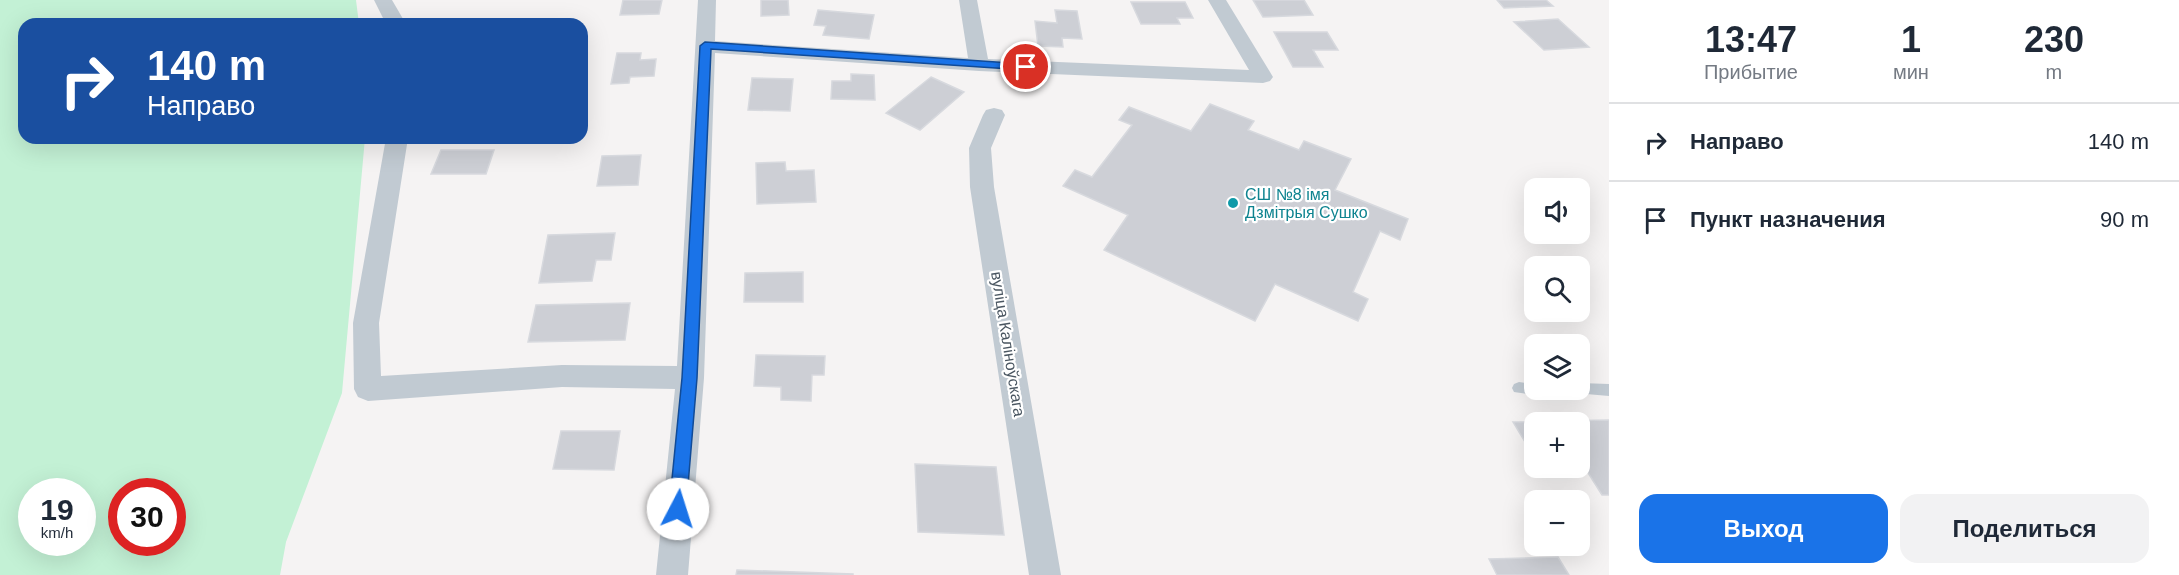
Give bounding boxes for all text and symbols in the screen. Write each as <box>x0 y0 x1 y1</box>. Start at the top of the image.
text: 13:47 <box>1705 19 1797 60</box>
text: 1 <box>1901 19 1921 60</box>
text: 230 <box>2024 19 2084 60</box>
pin <box>1000 41 1051 92</box>
icon: right <box>48 42 126 120</box>
text: 140 m <box>147 42 266 89</box>
icon: arrive <box>1009 50 1042 83</box>
text: Прибытие <box>1704 61 1798 83</box>
text: мин <box>1893 61 1929 83</box>
text: m <box>2046 61 2062 83</box>
text: Направо <box>147 91 255 121</box>
icon: right <box>1639 126 1672 159</box>
text: Направо <box>1690 129 1784 154</box>
text: 140 m <box>2088 129 2149 154</box>
map controls <box>1524 178 1590 556</box>
button: sound <box>1524 178 1590 244</box>
place label: СШ №8 імя Дзмітрыя Сушко <box>1245 186 1368 221</box>
marker: СШ №8 імя Дзмітрыя Сушко <box>1226 196 1240 210</box>
icon: arrive <box>1639 204 1672 237</box>
text: Пункт назначения <box>1690 207 1886 232</box>
text: 90 m <box>2100 207 2149 232</box>
button: search <box>1524 256 1590 322</box>
street label: вуліца Каліноўскага <box>988 270 1028 418</box>
button: layers <box>1524 334 1590 400</box>
button: + <box>1524 412 1590 478</box>
position arrow <box>646 477 710 541</box>
speed limit sign: 30 <box>108 478 186 556</box>
button: − <box>1524 490 1590 556</box>
text: 19 <box>40 493 74 526</box>
button: Выход <box>1639 494 1888 563</box>
button: Поделиться <box>1900 494 2149 563</box>
text: km/h <box>41 524 73 541</box>

